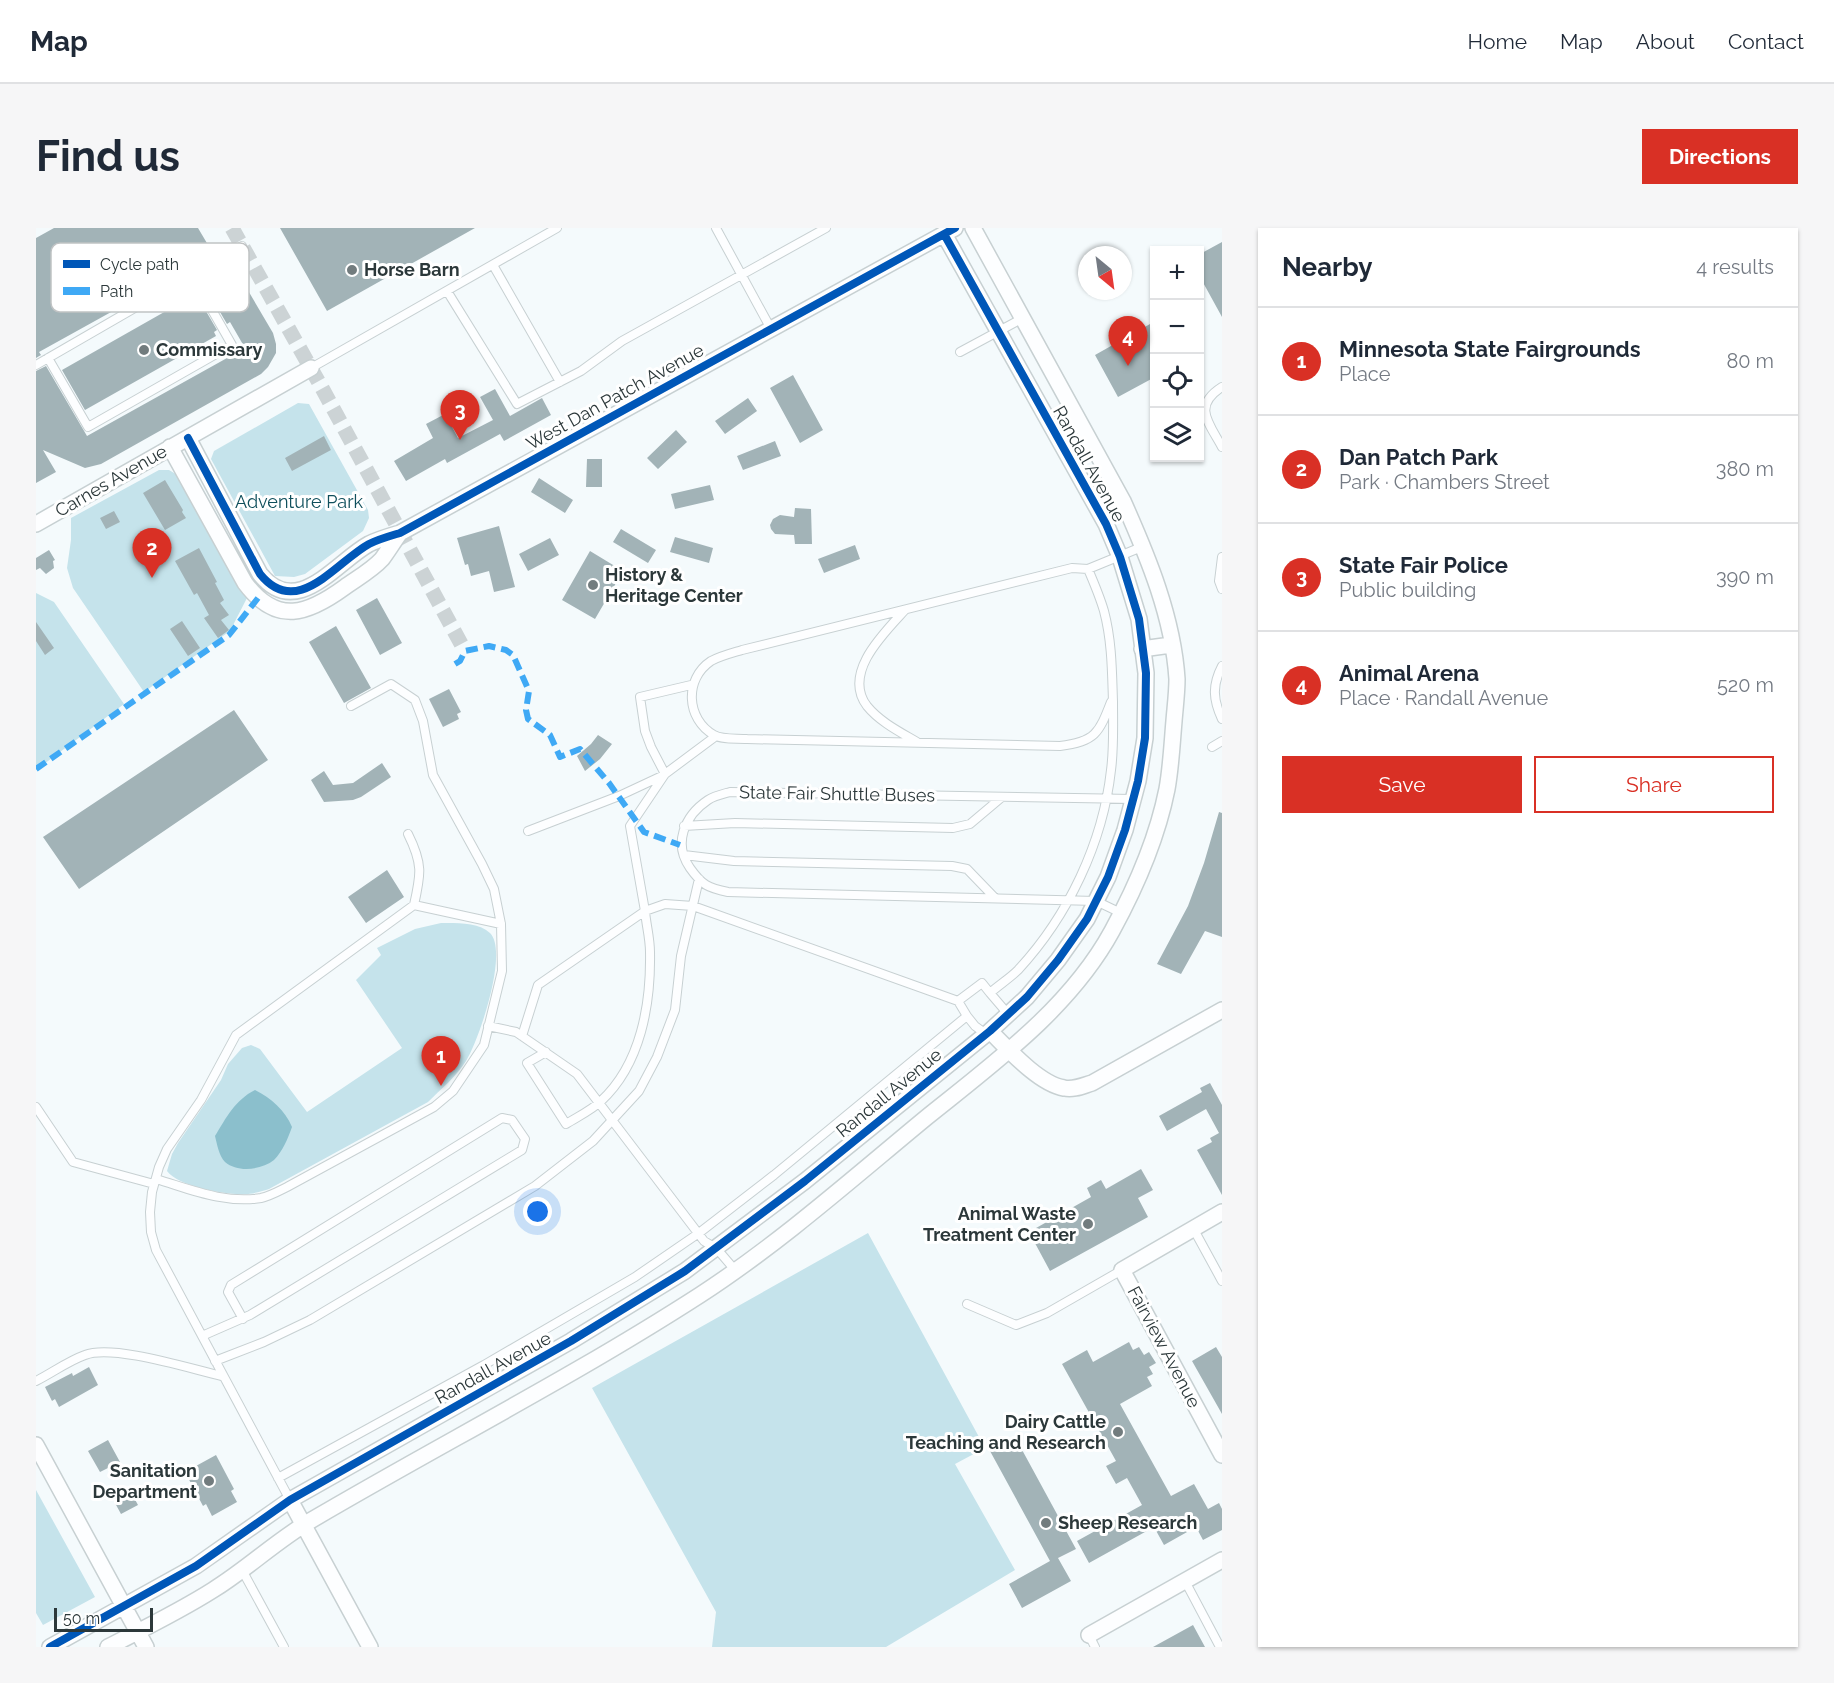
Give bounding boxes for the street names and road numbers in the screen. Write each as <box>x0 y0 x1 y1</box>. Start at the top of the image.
street label: West Dan Patch Avenue <box>522 339 707 454</box>
street label: Randall Avenue <box>1049 402 1130 526</box>
street label: Carnes Avenue <box>51 440 171 521</box>
street label: State Fair Shuttle Buses <box>739 781 936 806</box>
street label: Randall Avenue <box>832 1043 946 1141</box>
street label: Fairview Avenue <box>1124 1282 1206 1412</box>
street label: Randall Avenue <box>431 1327 555 1408</box>

